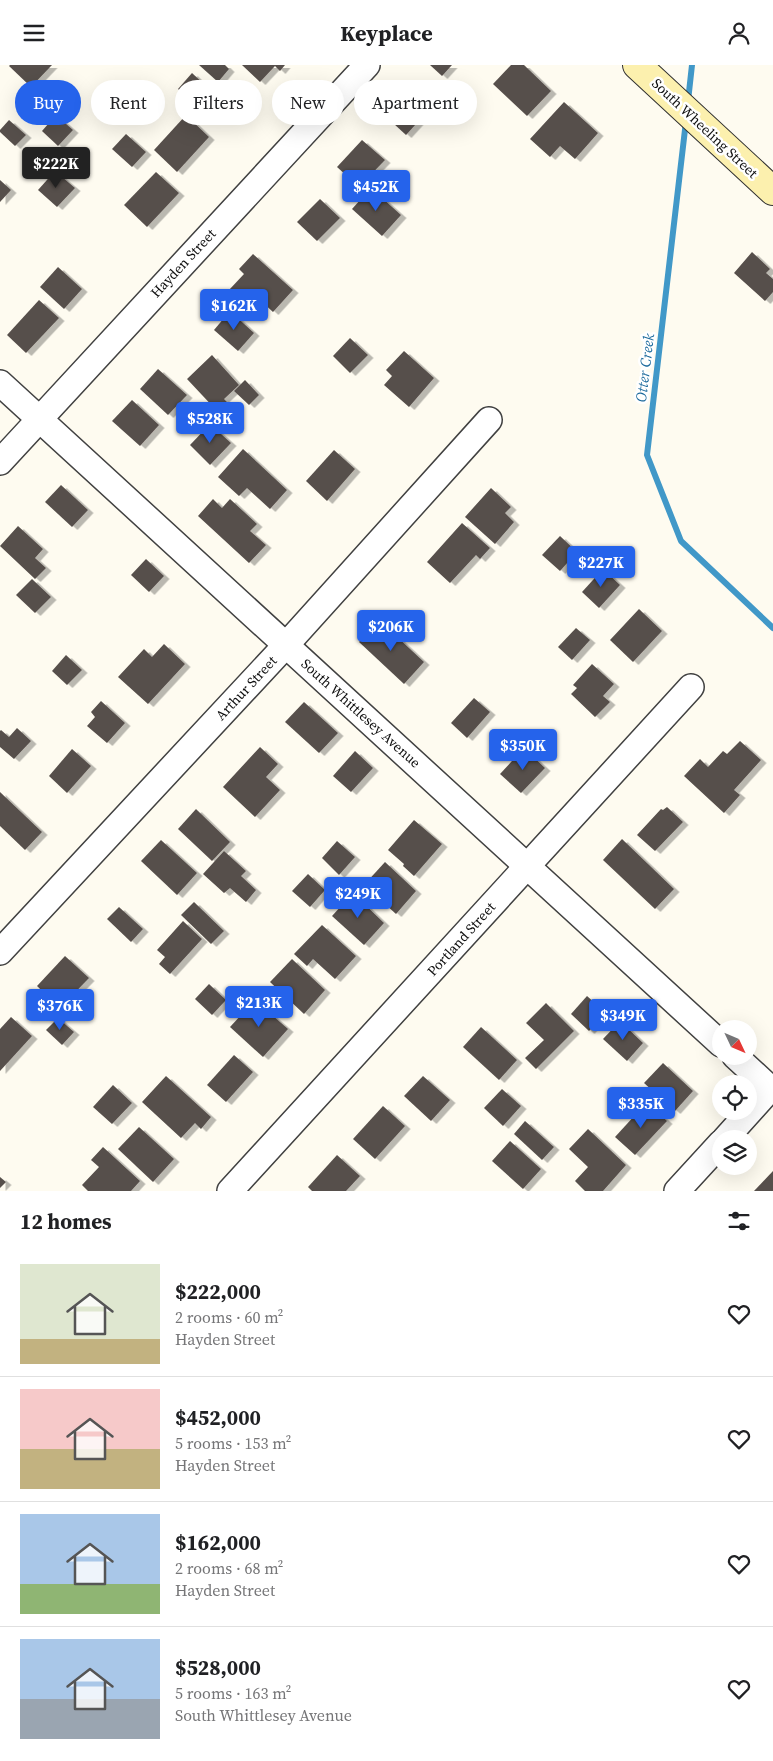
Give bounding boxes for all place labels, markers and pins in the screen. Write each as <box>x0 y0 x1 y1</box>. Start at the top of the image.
pin: $222K <box>21 147 91 189</box>
pin: $452K <box>341 169 411 212</box>
pin: $162K <box>199 289 269 331</box>
pin: $528K <box>175 401 245 444</box>
pin: $227K <box>566 545 636 588</box>
pin: $206K <box>356 609 426 652</box>
pin: $350K <box>488 729 558 771</box>
pin: $249K <box>323 877 393 919</box>
pin: $213K <box>224 985 294 1028</box>
pin: $376K <box>25 989 95 1031</box>
pin: $349K <box>588 999 658 1041</box>
pin: $335K <box>606 1087 676 1129</box>

